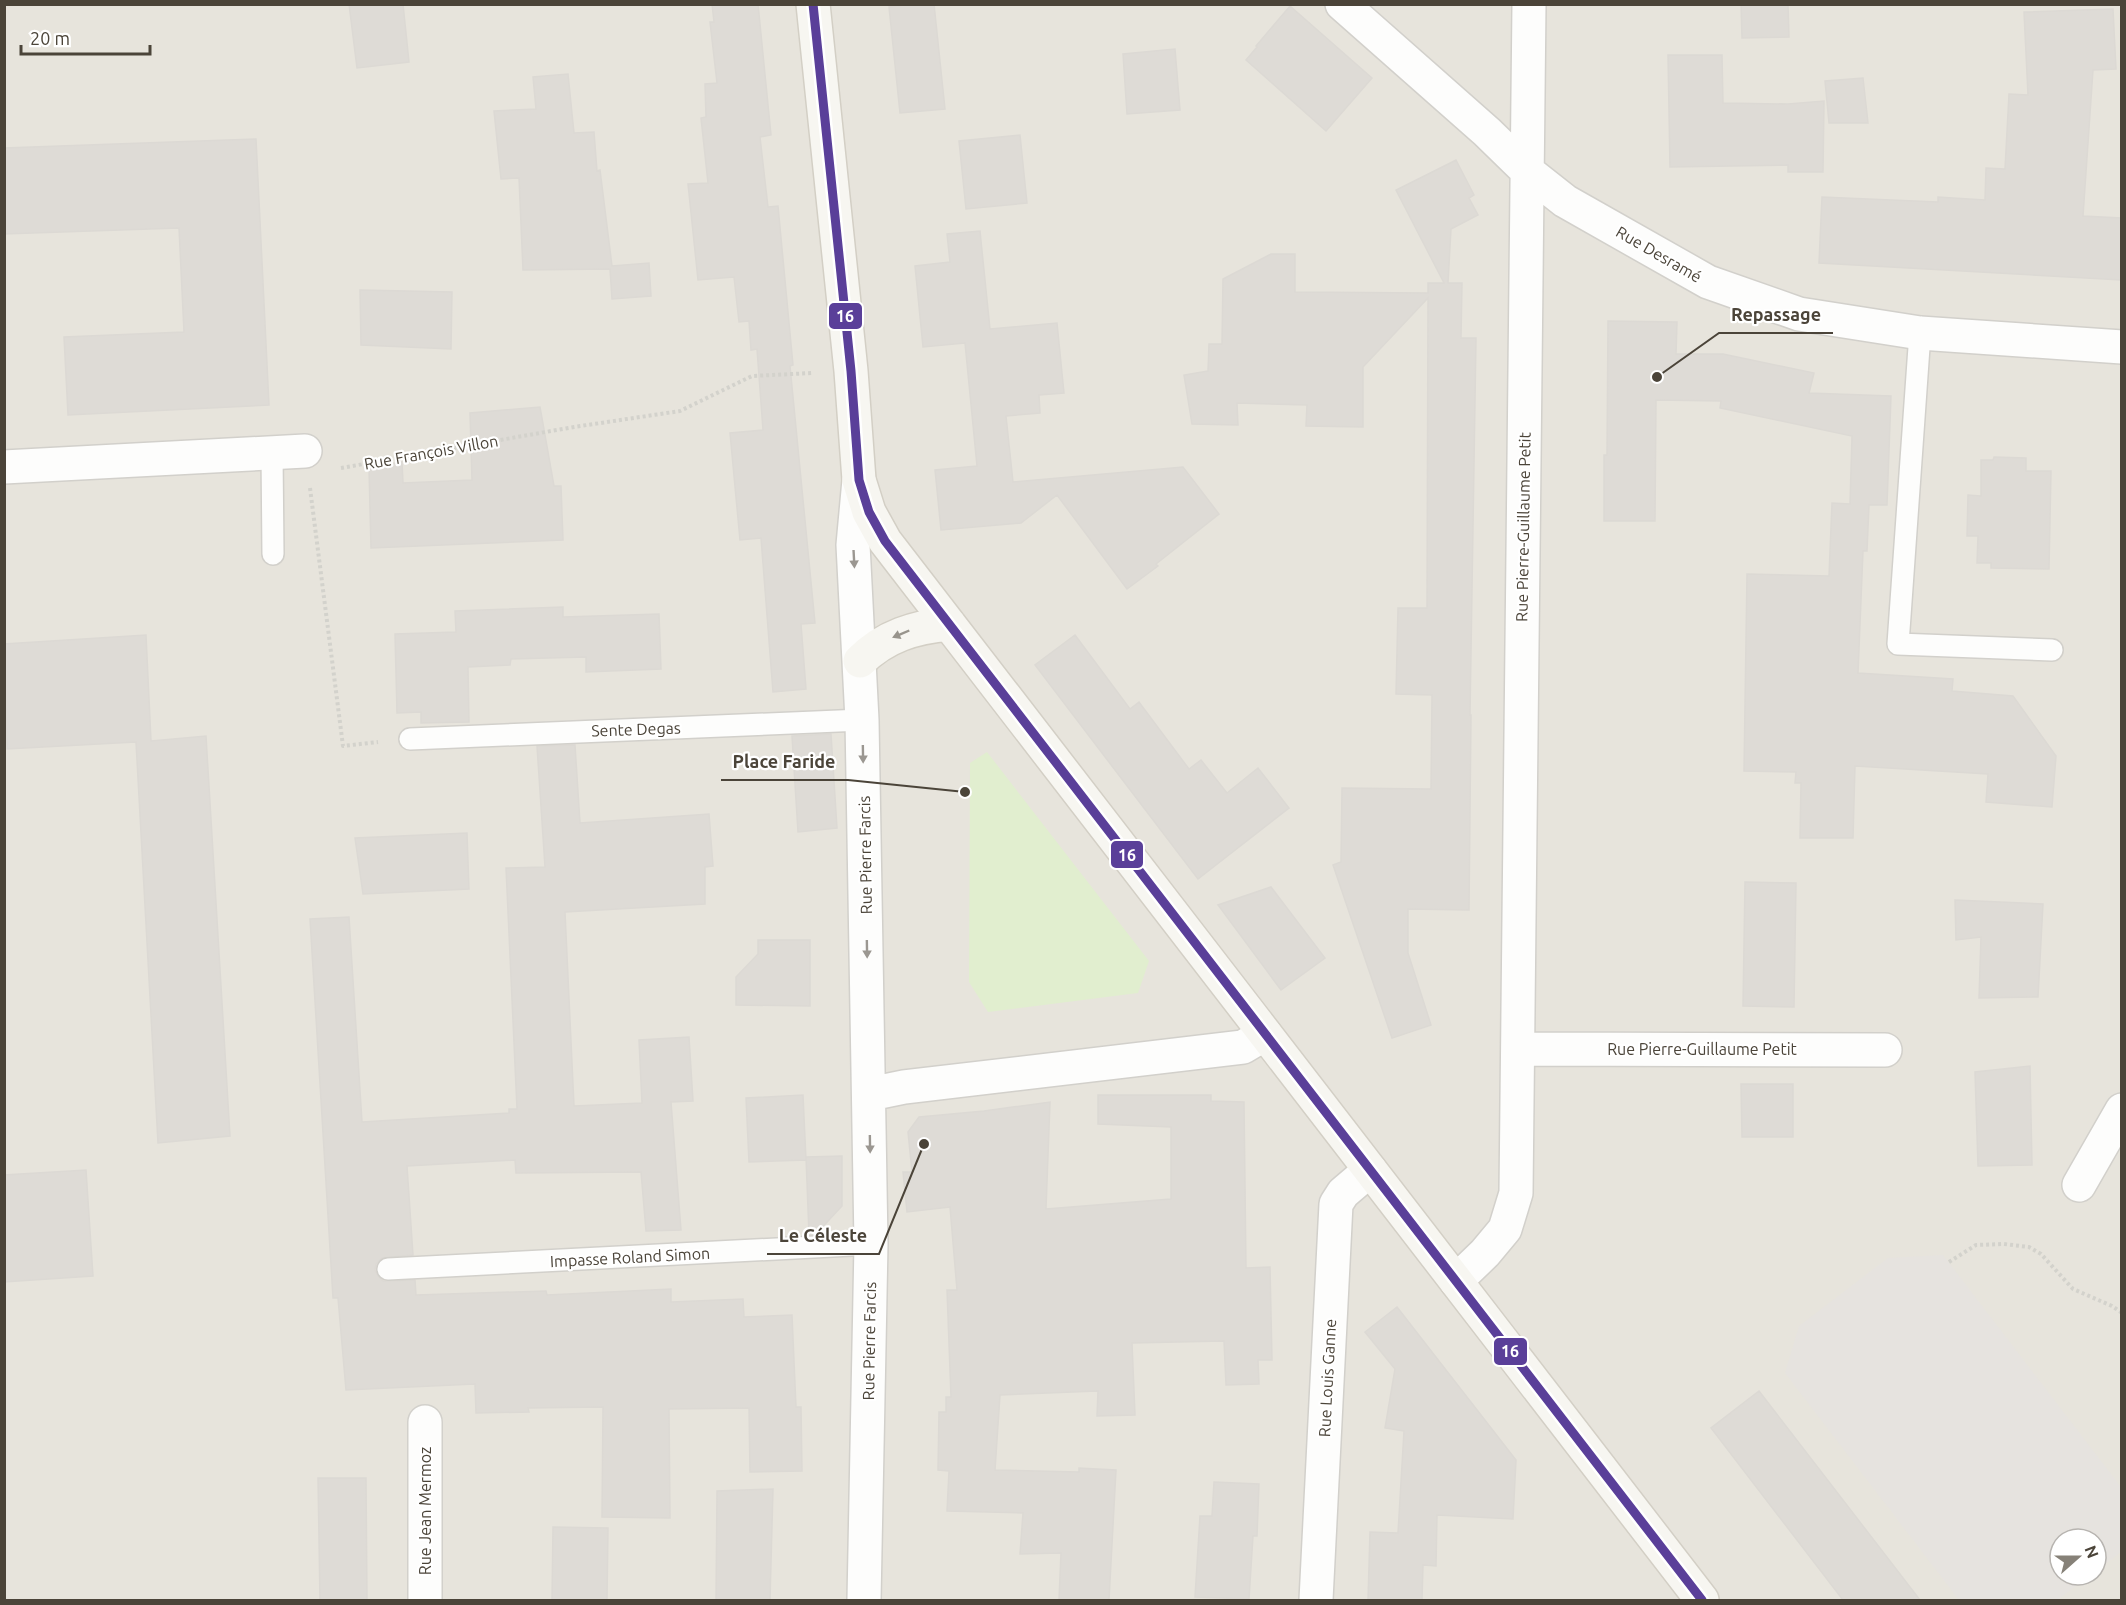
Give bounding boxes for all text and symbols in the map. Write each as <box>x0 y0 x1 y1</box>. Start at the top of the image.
scale bar <box>21 18 150 56</box>
text: 20 m <box>30 28 70 48</box>
street label: Rue Desramé <box>1613 222 1705 286</box>
callout: Repassage <box>1719 297 1833 333</box>
line badge: 16 <box>828 302 863 330</box>
text: Repassage <box>1731 304 1821 324</box>
text: 16 <box>836 307 854 325</box>
street label: Rue François Villon <box>363 431 499 473</box>
street label: Rue Pierre-Guillaume Petit <box>1512 431 1534 622</box>
one-way arrow <box>849 549 859 568</box>
one-way arrow <box>892 630 910 640</box>
street label: Sente Degas <box>591 718 681 740</box>
callout: Place Faride <box>721 744 848 780</box>
one-way arrow <box>858 744 868 763</box>
text: Place Faride <box>733 751 835 771</box>
street label: Rue Pierre Farcis <box>855 795 875 915</box>
line badge: 16 <box>1110 840 1144 869</box>
text: 16 <box>1118 846 1136 864</box>
one-way arrow <box>862 939 872 958</box>
street label: Rue Pierre-Guillaume Petit <box>1607 1040 1798 1058</box>
one-way arrow <box>865 1134 875 1153</box>
callout: Le Céleste <box>767 1218 879 1254</box>
text: Le Céleste <box>779 1225 867 1245</box>
street label: Impasse Roland Simon <box>549 1244 711 1270</box>
street label: Rue Pierre Farcis <box>859 1281 879 1401</box>
street label: Rue Louis Ganne <box>1315 1318 1339 1438</box>
line badge: 16 <box>1493 1337 1528 1366</box>
text: 16 <box>1501 1342 1519 1360</box>
street label: Rue Jean Mermoz <box>416 1447 434 1575</box>
north arrow <box>2048 1527 2108 1587</box>
text: N <box>2081 1543 2103 1560</box>

